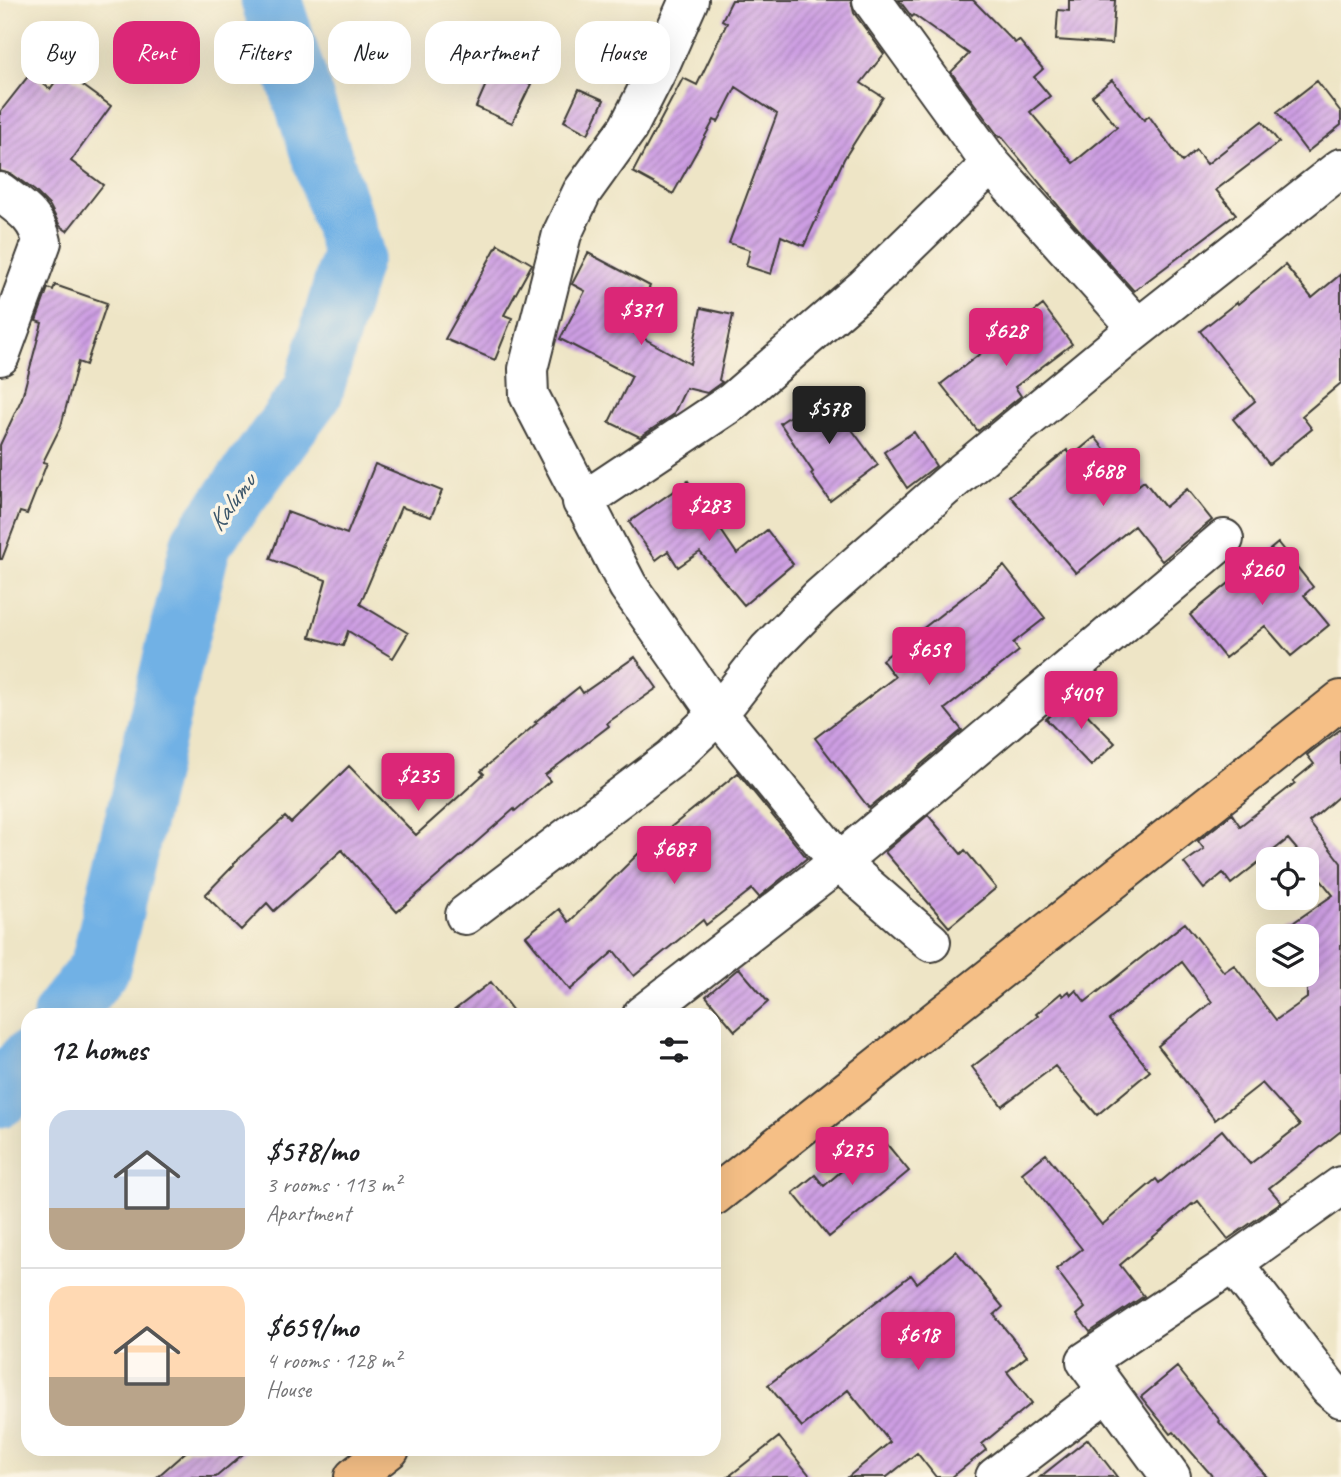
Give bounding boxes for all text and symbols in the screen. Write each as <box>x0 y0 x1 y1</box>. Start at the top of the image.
chip: Buy <box>21 21 99 84</box>
chip: Rent <box>113 21 200 84</box>
chip: Filters <box>214 21 314 84</box>
chip: New <box>328 21 411 84</box>
chip: Apartment <box>425 21 561 84</box>
chip: House <box>575 21 670 84</box>
pin: $371 <box>600 288 682 347</box>
text: $371 <box>620 295 662 324</box>
pin: $628 <box>965 308 1047 368</box>
text: $628 <box>985 316 1027 345</box>
pin: $578 <box>788 386 870 446</box>
text: $578 <box>809 394 849 423</box>
pin: $688 <box>1062 448 1144 508</box>
text: $688 <box>1082 456 1124 485</box>
water label: Kalumu <box>200 464 265 537</box>
pin: $283 <box>668 484 750 543</box>
text: $283 <box>688 491 730 520</box>
pin: $260 <box>1221 548 1303 607</box>
text: $260 <box>1241 555 1283 584</box>
pin: $659 <box>888 628 970 687</box>
text: $659 <box>908 635 950 664</box>
pin: $409 <box>1040 672 1122 731</box>
text: $409 <box>1060 679 1102 708</box>
pin: $235 <box>377 754 459 813</box>
text: $235 <box>397 761 439 790</box>
pin: $687 <box>633 826 715 886</box>
text: $687 <box>653 834 695 863</box>
map controls <box>1256 847 1319 987</box>
button: locate <box>1256 847 1319 910</box>
button: layers <box>1256 924 1319 987</box>
text: 12 homes <box>49 1031 147 1069</box>
icon: filters <box>655 1031 693 1069</box>
pin: $275 <box>811 1128 893 1187</box>
text: $578/mo <box>266 1132 358 1170</box>
text: $275 <box>832 1135 872 1164</box>
icon: home <box>105 1138 189 1222</box>
text: 3 rooms · 113 m² <box>266 1170 401 1199</box>
text: Apartment <box>266 1199 351 1228</box>
text: $659/mo <box>266 1308 358 1346</box>
pin: $618 <box>877 1312 959 1372</box>
icon: home <box>105 1314 189 1398</box>
text: $618 <box>897 1320 939 1349</box>
text: 4 rooms · 128 m² <box>266 1346 401 1375</box>
text: House <box>266 1375 311 1404</box>

